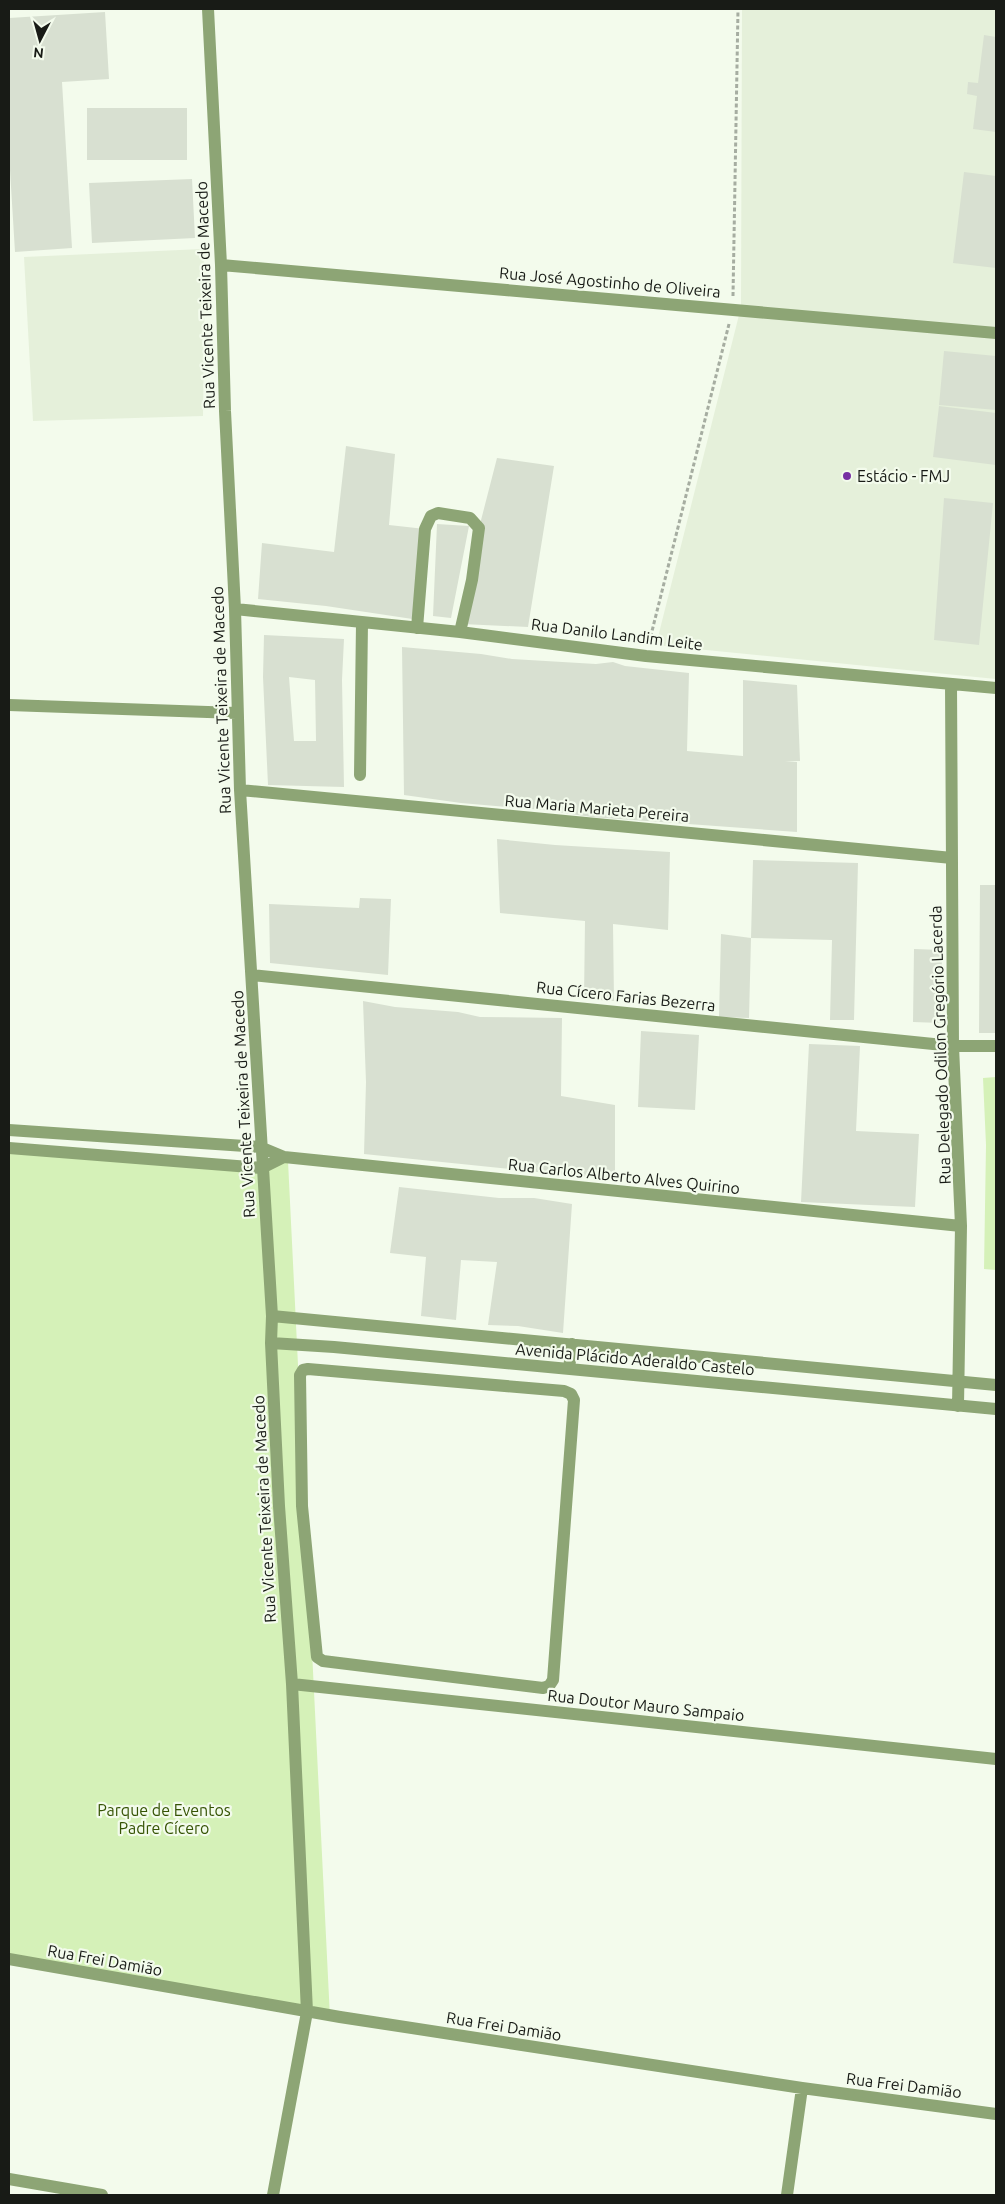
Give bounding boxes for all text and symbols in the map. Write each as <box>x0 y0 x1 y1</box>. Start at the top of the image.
north arrow <box>15 15 65 65</box>
text: N <box>33 44 45 61</box>
street label: Rua Vicente Teixeira de Macedo <box>192 181 218 409</box>
street label: Rua José Agostinho de Oliveira <box>499 263 721 301</box>
place label: Estácio - FMJ <box>857 467 950 485</box>
marker: Estácio - FMJ <box>841 470 853 482</box>
street label: Rua Vicente Teixeira de Macedo <box>208 586 234 814</box>
street label: Rua Danilo Landim Leite <box>530 615 704 653</box>
street label: Rua Maria Marieta Pereira <box>504 791 690 825</box>
street label: Rua Delegado Odilon Gregório Lacerda <box>926 905 954 1185</box>
street label: Rua Cícero Farias Bezerra <box>535 978 717 1014</box>
street label: Rua Vicente Teixeira de Macedo <box>228 990 258 1218</box>
street label: Rua Carlos Alberto Alves Quirino <box>507 1155 741 1197</box>
street label: Avenida Plácido Aderaldo Castelo <box>515 1340 755 1378</box>
street label: Rua Vicente Teixeira de Macedo <box>249 1395 279 1623</box>
street label: Rua Doutor Mauro Sampaio <box>547 1686 745 1724</box>
park label: Parque de Eventos Padre Cícero <box>97 1801 231 1837</box>
street label: Rua Frei Damião <box>46 1941 164 1979</box>
street label: Rua Frei Damião <box>445 2008 563 2044</box>
street label: Rua Frei Damião <box>845 2069 963 2101</box>

